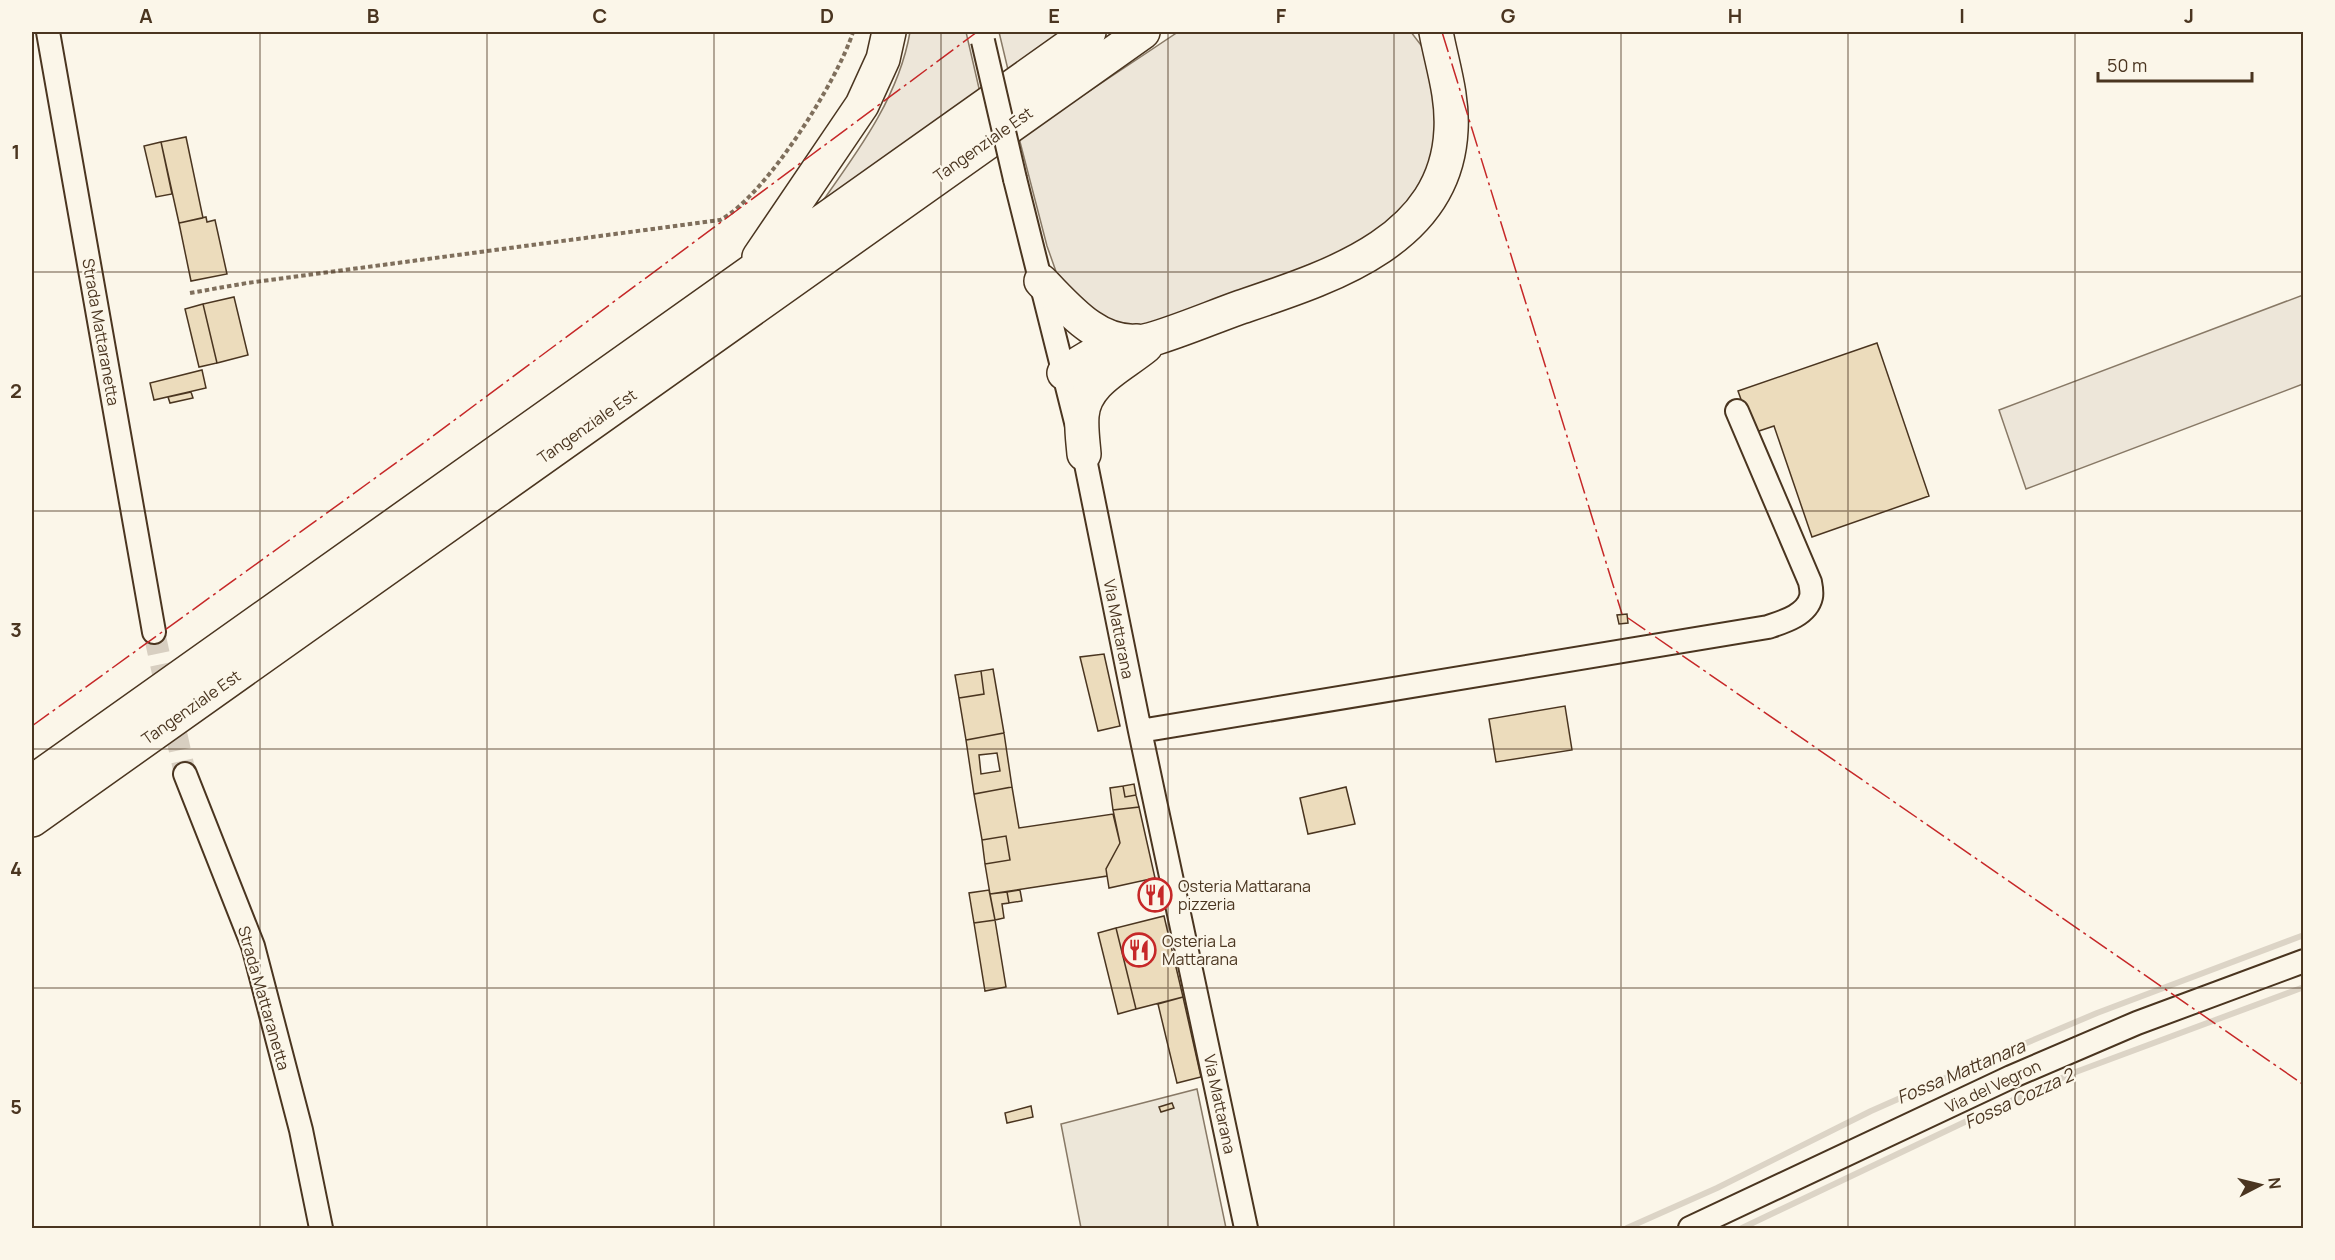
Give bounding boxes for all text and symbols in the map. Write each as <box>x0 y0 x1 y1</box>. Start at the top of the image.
text: A <box>139 2 153 29</box>
text: B <box>367 2 380 29</box>
text: C <box>593 2 607 29</box>
text: D <box>820 2 834 29</box>
text: E <box>1048 2 1060 29</box>
text: F <box>1276 2 1287 29</box>
text: G <box>1501 2 1516 29</box>
text: H <box>1728 2 1742 29</box>
text: I <box>1959 2 1965 29</box>
text: J <box>2184 2 2194 29</box>
scale bar <box>2098 45 2252 83</box>
text: 50 m <box>2107 53 2147 77</box>
street label: Tangenziale Est <box>929 102 1037 186</box>
text: 1 <box>12 138 20 165</box>
street label: Strada Mattaranetta <box>77 257 125 407</box>
text: 2 <box>10 377 22 404</box>
street label: Tangenziale Est <box>533 384 641 468</box>
street label: Via Mattarana <box>1099 577 1139 681</box>
text: 3 <box>10 616 22 643</box>
street label: Tangenziale Est <box>137 665 245 749</box>
text: 4 <box>10 855 22 882</box>
place label: Osteria Mattarana pizzeria <box>1178 875 1311 915</box>
restaurant icon: Osteria Mattarana pizzeria <box>1137 877 1173 913</box>
street label: Strada Mattaranetta <box>233 923 295 1073</box>
place label: Osteria La Mattarana <box>1162 930 1238 970</box>
restaurant icon: Osteria La Mattarana <box>1121 932 1157 968</box>
water label: Fossa Mattanara <box>1893 1033 2029 1109</box>
street label: Via Mattarana <box>1199 1052 1241 1156</box>
street label: Via del Vegron <box>1942 1054 2044 1118</box>
water label: Fossa Cozza 2 <box>1960 1062 2078 1134</box>
text: 5 <box>10 1093 22 1120</box>
north arrow <box>2230 1155 2290 1215</box>
text: N <box>2263 1176 2287 1190</box>

